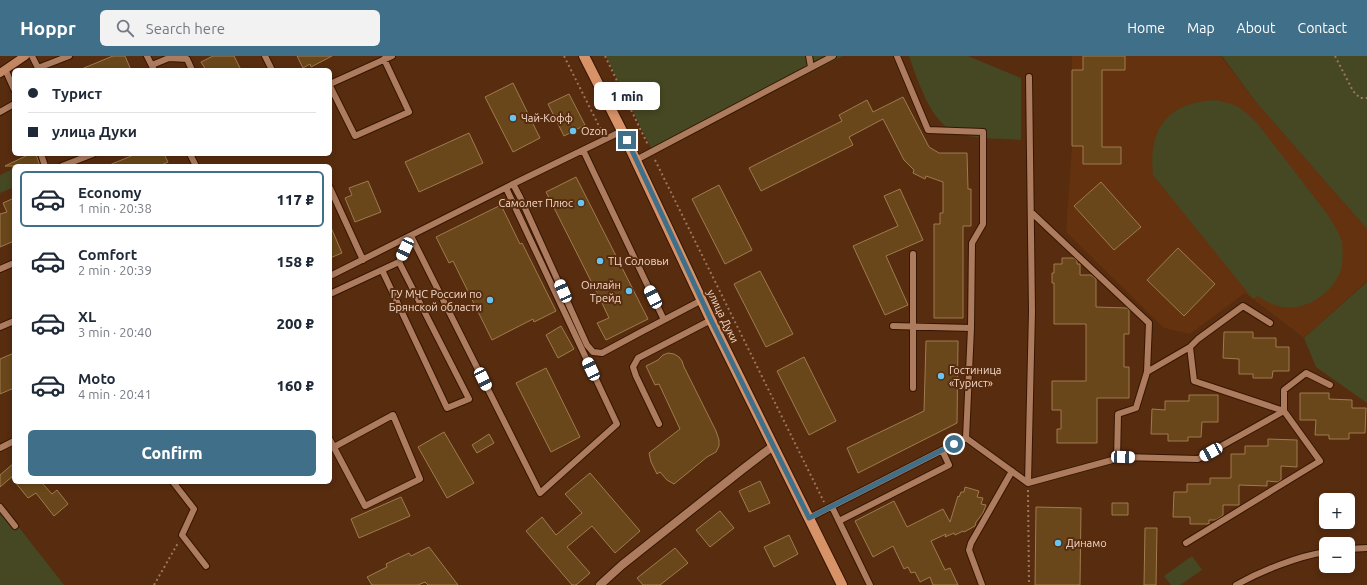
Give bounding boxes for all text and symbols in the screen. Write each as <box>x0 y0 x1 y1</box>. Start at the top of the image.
search box <box>100 10 380 46</box>
text: Hoppr <box>20 17 76 39</box>
icon: search <box>114 17 136 39</box>
text: Search here <box>146 20 225 37</box>
text: Home <box>1127 20 1165 36</box>
text: Map <box>1187 20 1215 36</box>
text: About <box>1237 20 1276 36</box>
text: Contact <box>1298 20 1347 36</box>
callout: 1 min <box>594 82 660 110</box>
text: Турист <box>52 85 102 102</box>
text: 1 min <box>610 89 644 103</box>
place label: Чай-Кофф <box>521 112 573 124</box>
marker: Чай-Кофф <box>508 113 518 123</box>
text: улица Дуки <box>52 123 137 140</box>
place label: Ozon <box>581 125 607 137</box>
marker: Ozon <box>568 126 578 136</box>
route end <box>618 131 636 149</box>
icon: car <box>30 181 66 217</box>
text: Economy <box>78 184 142 201</box>
text: 117 ₽ <box>277 191 314 208</box>
place label: Самолет Плюс <box>498 197 573 209</box>
marker: Самолет Плюс <box>576 198 586 208</box>
text: 1 min · 20:38 <box>78 201 152 215</box>
car <box>394 236 416 262</box>
icon: car <box>30 243 66 279</box>
text: Comfort <box>78 246 137 263</box>
text: 158 ₽ <box>277 253 314 270</box>
place label: ТЦ Соловьи <box>608 255 669 267</box>
marker: ТЦ Соловьи <box>595 256 605 266</box>
text: 2 min · 20:39 <box>78 263 152 277</box>
car <box>553 278 573 304</box>
place label: Онлайн Трейд <box>581 279 622 304</box>
car <box>642 284 664 310</box>
marker: Онлайн Трейд <box>624 286 634 296</box>
street label: улица Дуки <box>705 287 741 345</box>
place label: ГУ МЧС России по Брянской области <box>389 288 482 313</box>
marker: ГУ МЧС России по Брянской области <box>485 295 495 305</box>
icon: car <box>30 305 66 341</box>
text: XL <box>78 308 96 325</box>
text: 200 ₽ <box>277 315 314 332</box>
text: 3 min · 20:40 <box>78 325 152 339</box>
car <box>580 356 602 382</box>
place label: Гостиница «Турист» <box>949 364 1001 389</box>
car <box>472 366 494 392</box>
icon: car <box>30 367 66 403</box>
text: Moto <box>78 370 116 387</box>
marker: Гостиница «Турист» <box>936 371 946 381</box>
text: 160 ₽ <box>277 377 314 394</box>
text: 4 min · 20:41 <box>78 387 152 401</box>
button: Confirm <box>28 430 316 476</box>
route start <box>945 435 963 453</box>
car <box>1198 441 1224 463</box>
car <box>1111 451 1135 463</box>
map controls <box>1319 493 1355 573</box>
button: + <box>1319 493 1355 529</box>
place label: Динамо <box>1066 537 1107 549</box>
button: − <box>1319 537 1355 573</box>
marker: Динамо <box>1053 538 1063 548</box>

